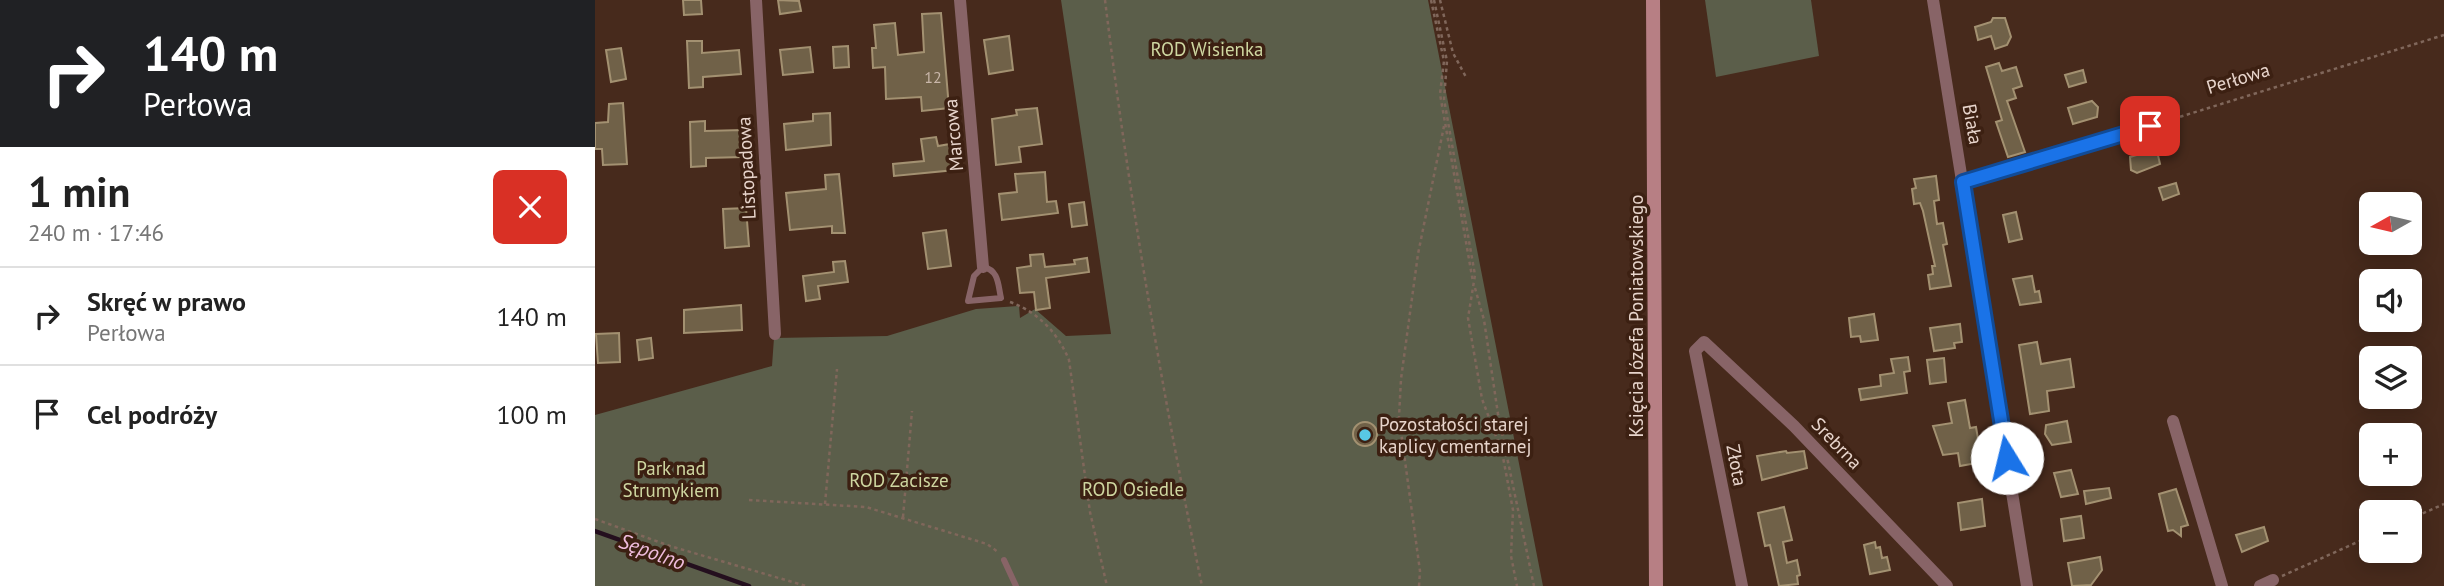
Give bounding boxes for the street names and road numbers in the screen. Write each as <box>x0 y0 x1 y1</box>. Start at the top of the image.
street label: Perłowa <box>2203 57 2273 99</box>
street label: Marcowa <box>938 98 968 172</box>
street label: Biała <box>1958 102 1988 146</box>
street label: Listopadowa <box>731 116 761 220</box>
street label: Księcia Józefa Poniatowskiego <box>1624 195 1648 437</box>
street label: Srebrna <box>1807 412 1867 474</box>
street label: Złota <box>1721 442 1753 488</box>

